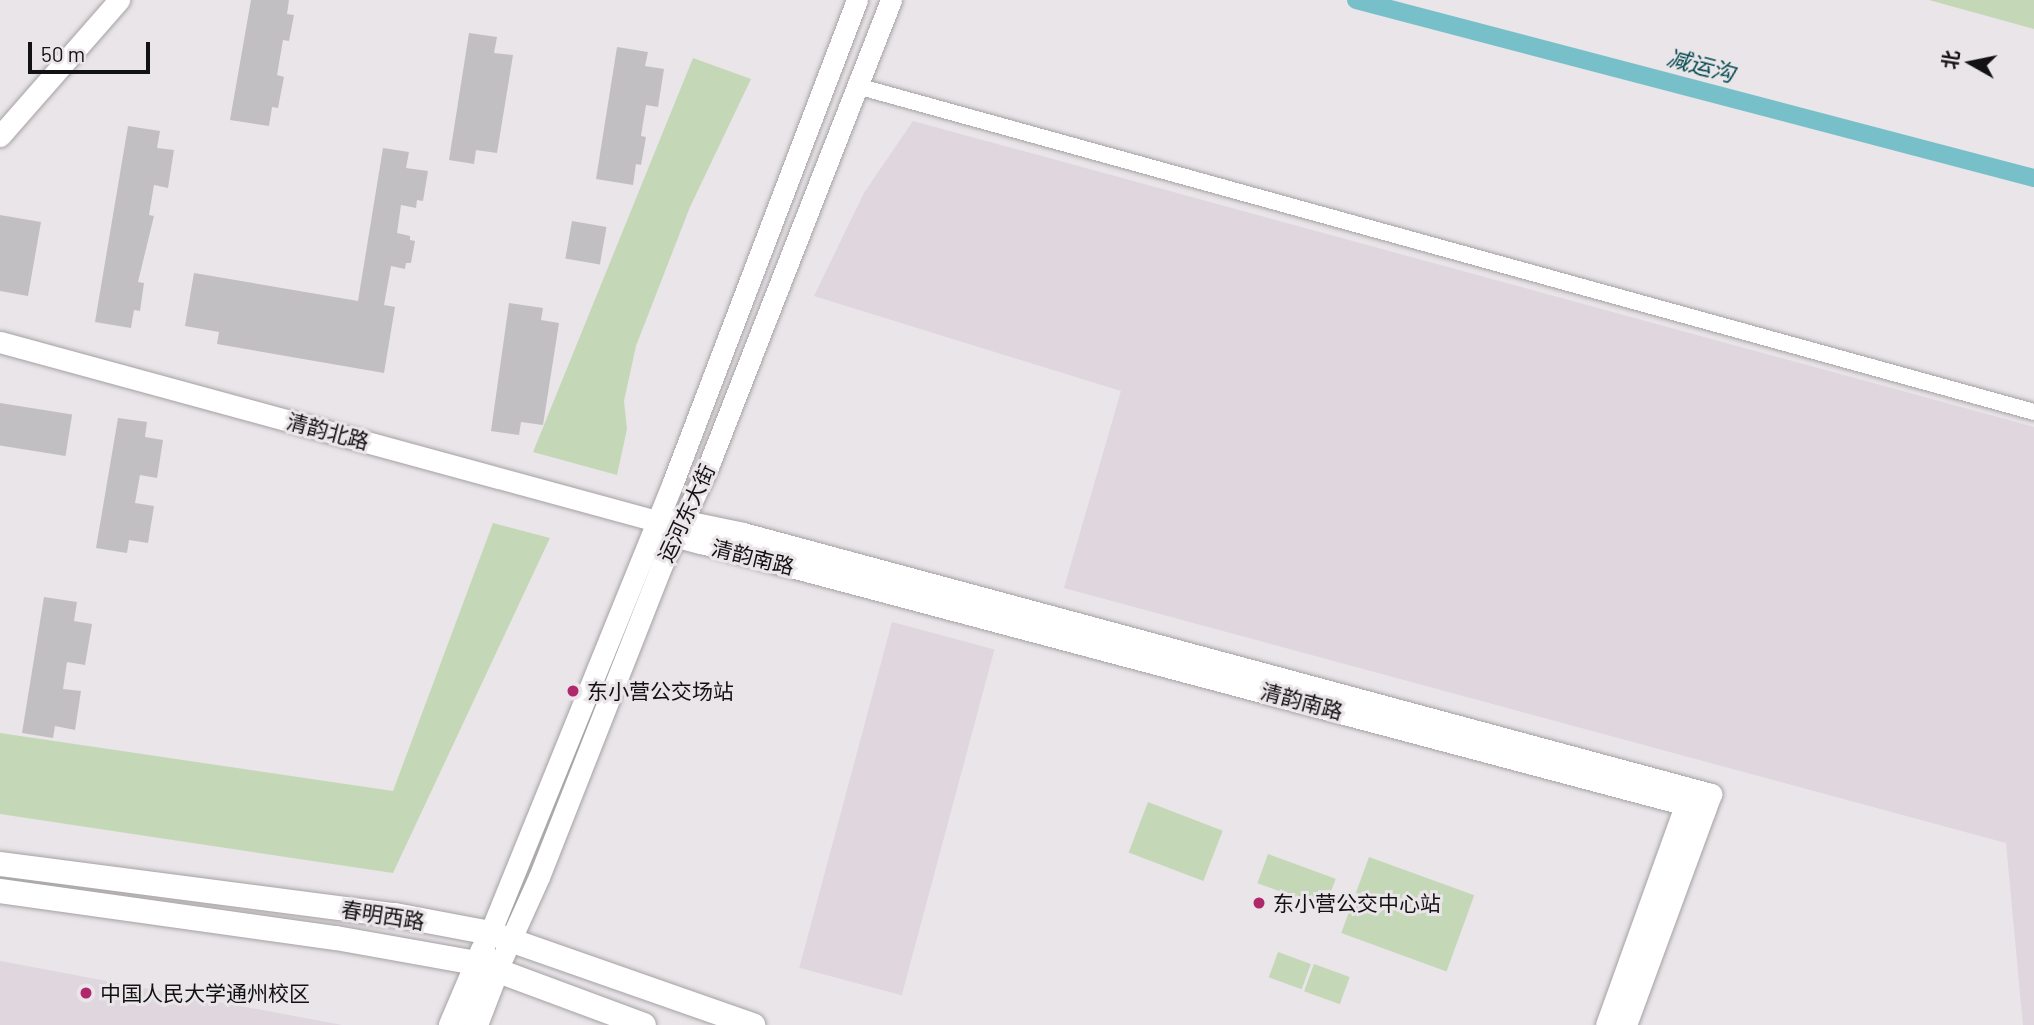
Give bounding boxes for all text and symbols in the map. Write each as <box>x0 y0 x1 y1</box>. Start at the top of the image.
scale bar <box>32 28 154 72</box>
north arrow <box>1936 28 2006 98</box>
text: 50 m <box>41 41 85 66</box>
water label: 减运沟 <box>1664 43 1738 87</box>
text: 北 <box>1937 48 1963 71</box>
street label: 清韵北路 <box>284 408 372 454</box>
street label: 运河东大街 <box>652 460 720 566</box>
street label: 清韵南路 <box>709 535 797 579</box>
place label: 东小营公交场站 <box>587 678 734 704</box>
street label: 清韵南路 <box>1258 678 1346 724</box>
marker: 东小营公交场站 <box>565 683 581 699</box>
place label: 东小营公交中心站 <box>1273 890 1441 916</box>
marker: 东小营公交中心站 <box>1251 895 1267 911</box>
street label: 春明西路 <box>340 896 426 934</box>
place label: 中国人民大学通州校区 <box>100 980 310 1006</box>
marker: 中国人民大学通州校区 <box>78 985 94 1001</box>

